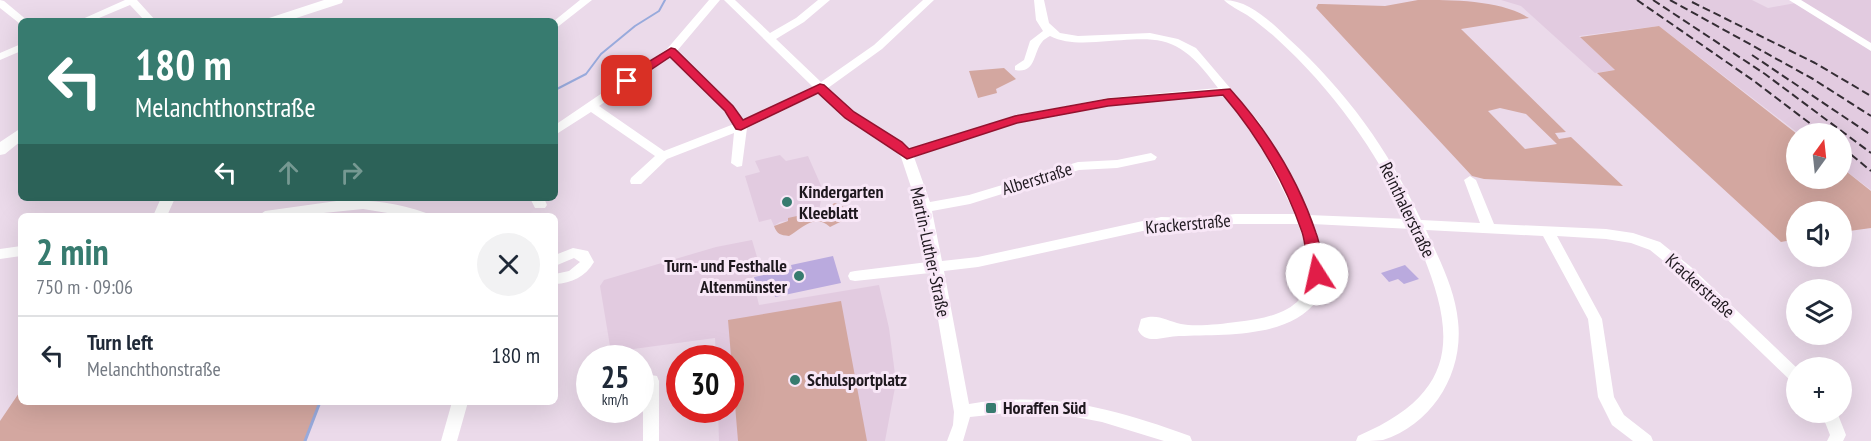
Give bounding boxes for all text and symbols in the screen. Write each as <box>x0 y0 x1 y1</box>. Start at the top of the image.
text: 180 m <box>135 37 232 92</box>
icon: left <box>36 42 114 120</box>
pin <box>601 55 652 106</box>
icon: arrive <box>610 64 643 97</box>
text: Melanchthonstraße <box>135 90 316 124</box>
north arrow <box>1786 123 1852 189</box>
map controls <box>1786 123 1852 423</box>
icon: left <box>209 156 242 189</box>
icon: ahead <box>272 156 305 189</box>
icon: right <box>335 156 368 189</box>
street label: Alberstraße <box>999 157 1075 200</box>
street label: Reinthalerstraße <box>1374 158 1440 261</box>
place label: Kindergarten Kleeblatt <box>799 180 884 224</box>
street label: Martin-Luther-Straße <box>905 185 956 319</box>
marker: Kindergarten Kleeblatt <box>780 195 794 209</box>
button: sound <box>1786 201 1852 267</box>
street label: Krackerstraße <box>1144 208 1232 239</box>
text: 2 min <box>36 228 109 275</box>
button: close <box>477 233 540 296</box>
position arrow <box>1285 242 1349 306</box>
street label: Krackerstraße <box>1661 248 1740 323</box>
place label: Turn- und Festhalle Altenmünster <box>664 254 788 298</box>
marker: Turn- und Festhalle Altenmünster <box>792 269 806 283</box>
text: 750 m · 09:06 <box>36 274 133 300</box>
button: layers <box>1786 279 1852 345</box>
text: Turn left <box>87 328 153 356</box>
icon: left <box>36 339 69 372</box>
text: 180 m <box>491 341 540 369</box>
speed limit sign: 30 <box>666 345 744 423</box>
text: Melanchthonstraße <box>87 356 221 382</box>
text: 25 <box>601 357 629 396</box>
button: + <box>1786 357 1852 423</box>
place label: Schulsportplatz <box>807 368 907 391</box>
marker: Schulsportplatz <box>788 373 802 387</box>
text: km/h <box>602 390 628 409</box>
place label: Horaffen Süd <box>1003 396 1086 419</box>
marker: Horaffen Süd <box>984 401 998 415</box>

